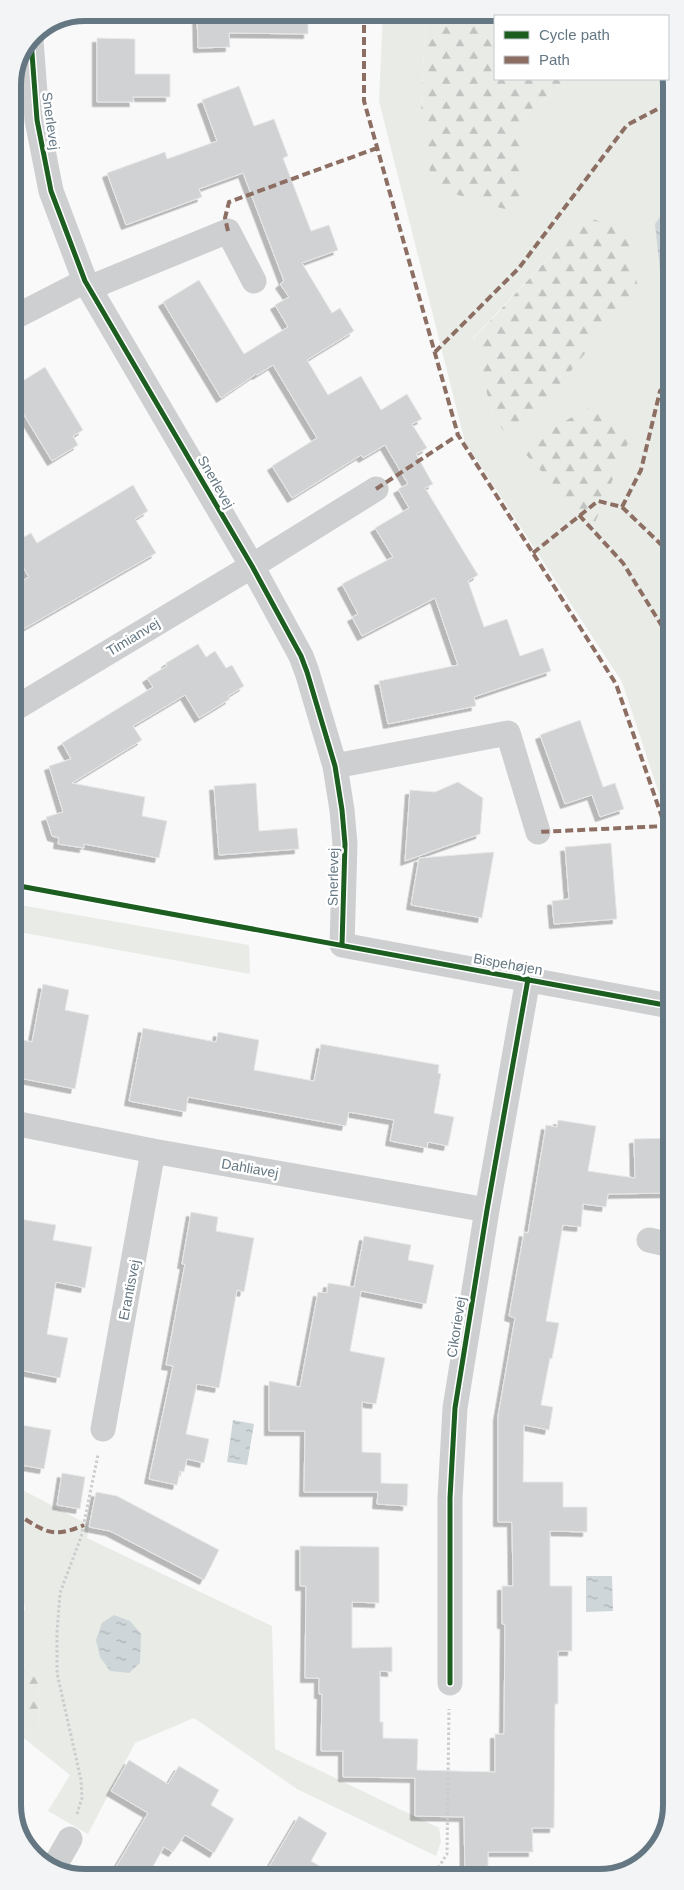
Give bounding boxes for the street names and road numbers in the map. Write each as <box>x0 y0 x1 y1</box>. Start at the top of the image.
street label: Snerlevej <box>39 91 63 151</box>
street label: Snerlevej <box>194 453 238 511</box>
street label: Timianvej <box>103 615 163 659</box>
street label: Snerlevej <box>324 848 342 906</box>
street label: Bispehøjen <box>472 950 544 978</box>
street label: Dahliavej <box>220 1155 280 1181</box>
street label: Erantisvej <box>115 1258 143 1322</box>
street label: Cikorievej <box>443 1295 469 1359</box>

